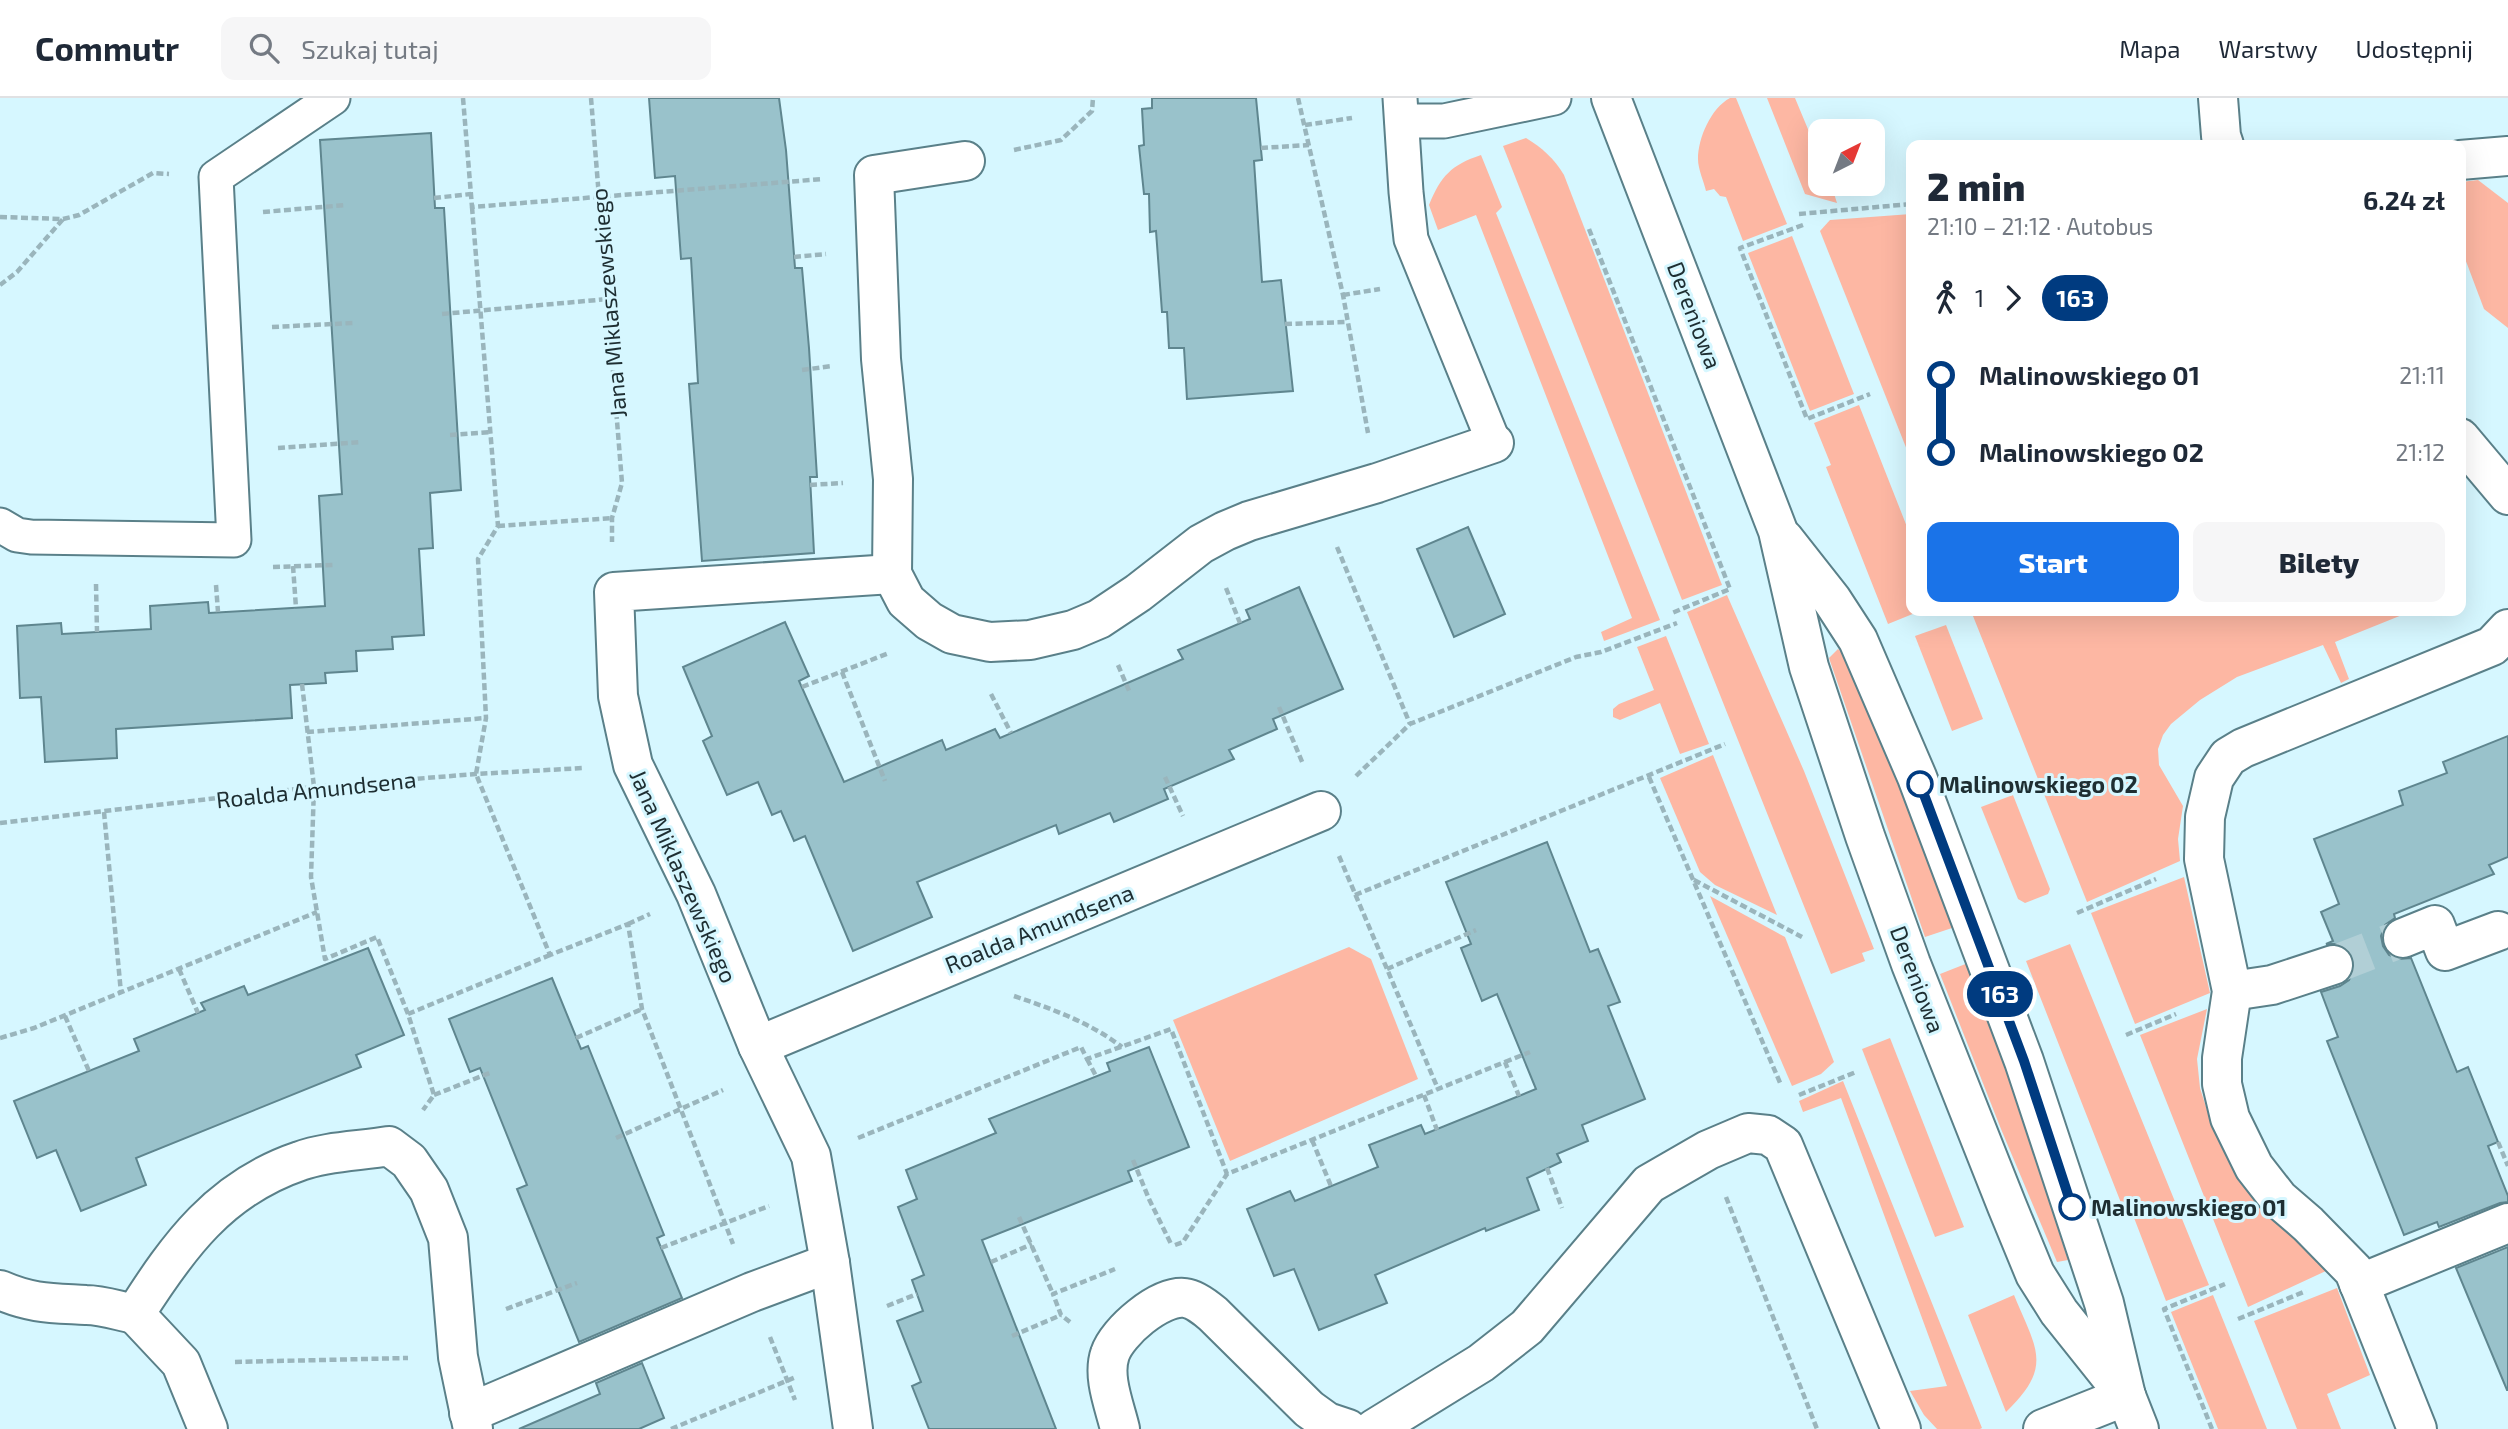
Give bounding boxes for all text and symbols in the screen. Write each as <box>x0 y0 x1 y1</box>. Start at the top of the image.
search box <box>221 17 711 80</box>
text: Commutr <box>35 28 179 68</box>
icon: search <box>245 29 283 67</box>
text: Szukaj tutaj <box>301 33 439 64</box>
text: Mapa <box>2119 34 2181 63</box>
text: Warstwy <box>2219 34 2318 63</box>
text: Udostępnij <box>2356 34 2473 63</box>
north arrow <box>1808 119 1885 196</box>
map controls <box>1808 119 1885 196</box>
text: 2 min <box>1927 163 2025 209</box>
text: 6.24 zł <box>2363 184 2445 215</box>
street label: Jana Miklaszewskiego <box>584 187 632 419</box>
text: 21:10 – 21:12 · Autobus <box>1927 212 2153 240</box>
street label: Dereniowa <box>1662 257 1728 373</box>
icon: walk <box>1927 279 1965 317</box>
icon: forward <box>1994 279 2032 317</box>
text: 163 <box>2056 283 2094 312</box>
text: 1 <box>1975 284 1984 312</box>
text: Malinowskiego 01 <box>1979 359 2200 390</box>
text: 21:11 <box>2399 361 2445 389</box>
text: Malinowskiego 02 <box>1979 436 2204 467</box>
text: 21:12 <box>2395 438 2445 466</box>
button: Start <box>1927 522 2179 602</box>
button: Bilety <box>2193 522 2445 602</box>
street label: Roalda Amundsena <box>215 765 417 813</box>
street label: Jana Miklaszewskiego <box>624 765 744 987</box>
place label: Malinowskiego 02 <box>1939 770 2138 798</box>
marker: Malinowskiego 02 <box>1907 771 1933 797</box>
street label: Roalda Amundsena <box>941 877 1137 979</box>
street label: Dereniowa <box>1885 921 1951 1037</box>
line badge: 163 <box>1960 971 2040 1017</box>
text: 163 <box>1981 979 2019 1008</box>
place label: Malinowskiego 01 <box>2091 1193 2287 1221</box>
marker: Malinowskiego 01 <box>2059 1194 2085 1220</box>

